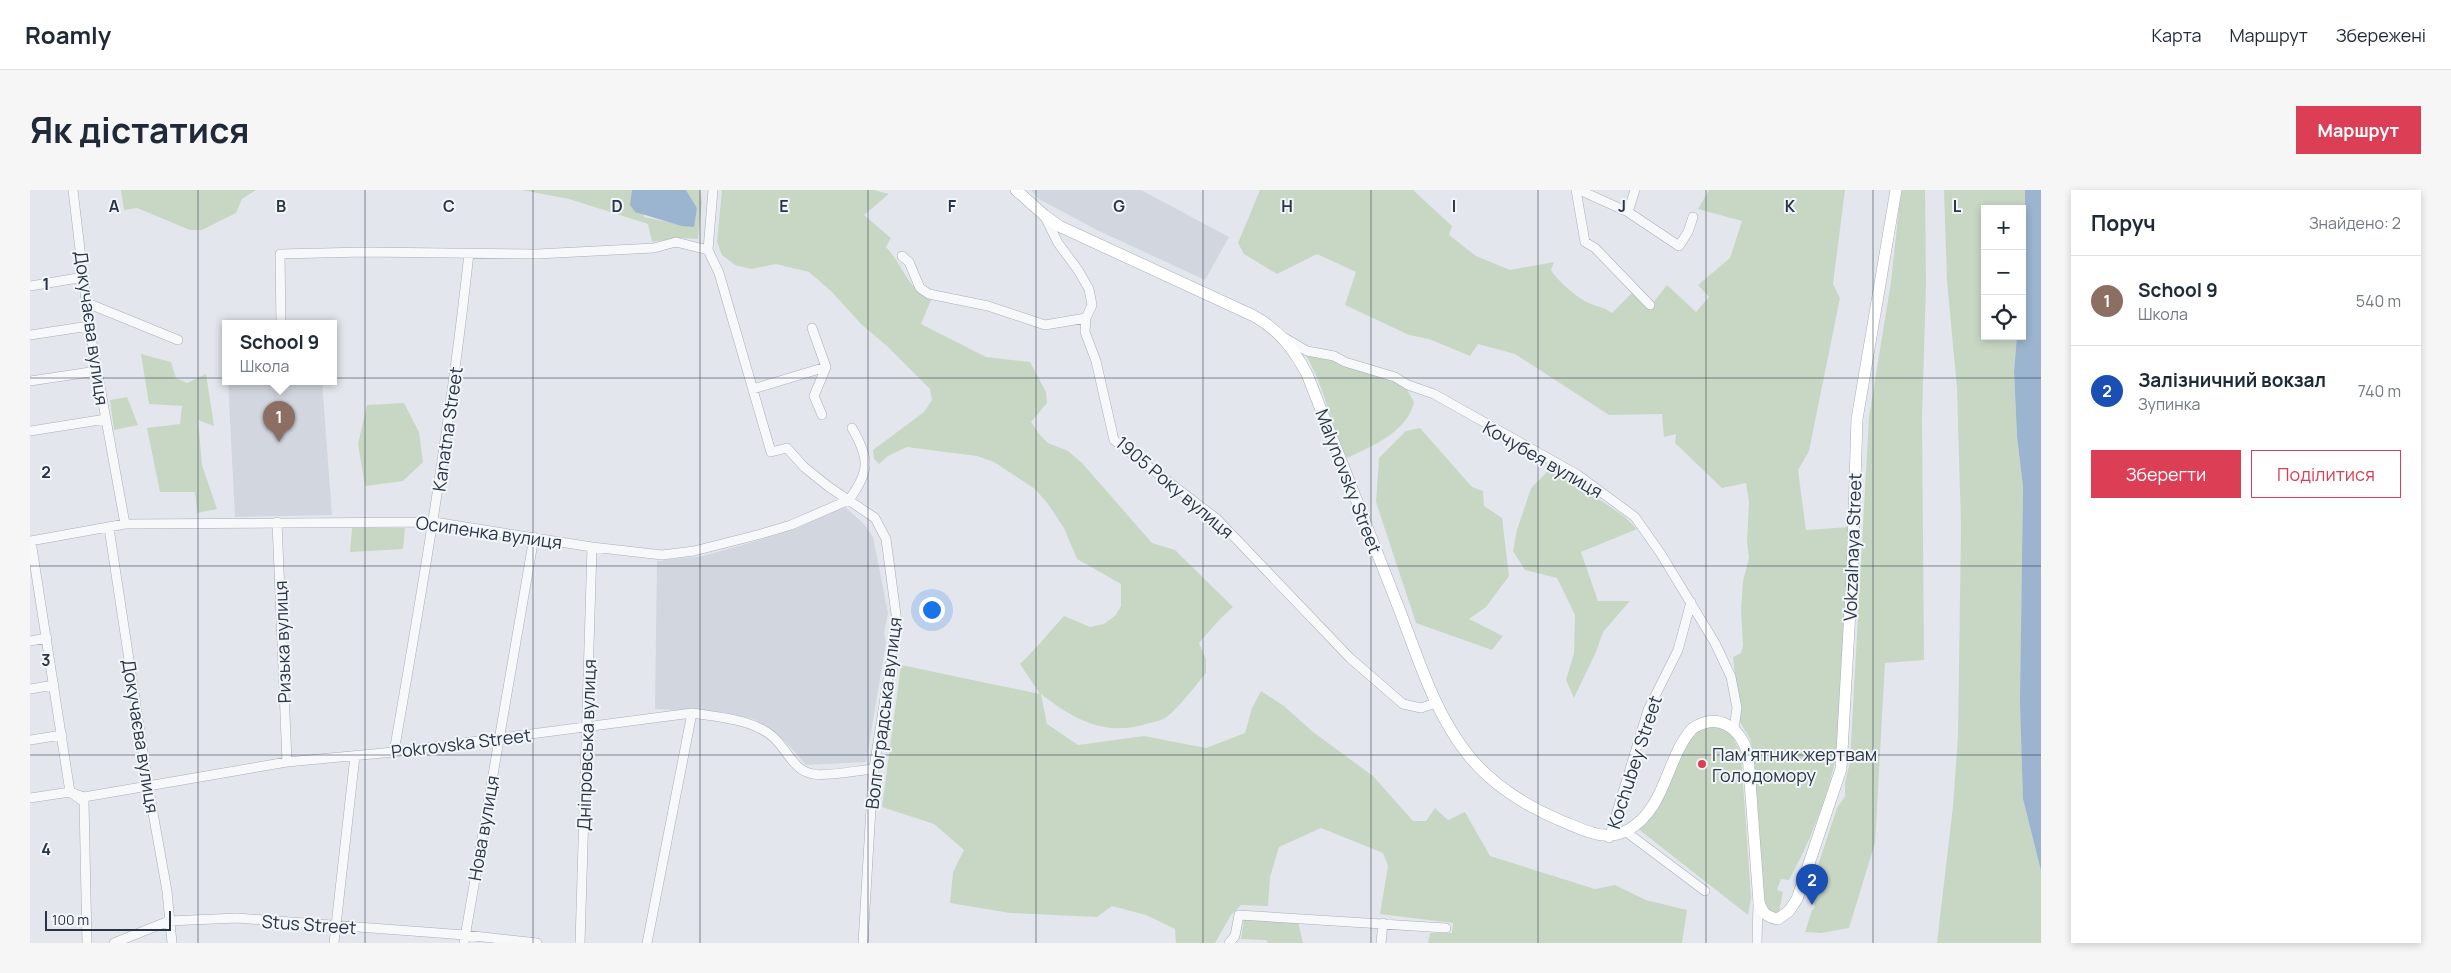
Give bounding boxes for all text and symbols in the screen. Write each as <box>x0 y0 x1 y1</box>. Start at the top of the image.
text: Roamly <box>25 18 111 51</box>
text: Карта <box>2151 23 2201 47</box>
text: Маршрут <box>2229 23 2308 47</box>
text: Збережені <box>2336 23 2426 47</box>
text: Як дістатися <box>30 106 249 154</box>
button: Маршрут <box>2296 106 2421 154</box>
text: A <box>109 195 120 217</box>
text: B <box>276 195 286 217</box>
text: C <box>443 195 455 217</box>
text: D <box>611 195 623 217</box>
text: E <box>779 195 789 217</box>
text: F <box>948 195 957 217</box>
text: G <box>1113 195 1125 217</box>
text: H <box>1281 195 1293 217</box>
text: I <box>1452 195 1456 217</box>
text: J <box>1618 195 1626 217</box>
text: K <box>1785 195 1796 217</box>
text: L <box>1953 195 1962 217</box>
map controls <box>1981 205 2026 340</box>
button: + <box>1981 205 2026 250</box>
text: Поруч <box>2091 209 2156 237</box>
text: Знайдено: 2 <box>2309 212 2401 234</box>
street label: Докучаєва вулиця <box>69 249 115 407</box>
button: − <box>1981 250 2026 295</box>
text: 1 <box>42 273 50 295</box>
text: School 9 <box>2138 277 2218 303</box>
text: 1 <box>2103 290 2111 312</box>
text: 540 m <box>2356 290 2401 312</box>
button: locate <box>1981 295 2026 340</box>
text: Школа <box>2138 303 2188 325</box>
popup <box>222 320 337 385</box>
text: School 9 <box>240 329 319 355</box>
text: Школа <box>240 355 289 377</box>
street label: Kanatna Street <box>426 365 468 493</box>
text: Залізничний вокзал <box>2138 367 2326 393</box>
text: 2 <box>2102 380 2112 402</box>
text: 740 m <box>2358 380 2401 402</box>
text: Зупинка <box>2138 393 2200 415</box>
pin: 1 <box>263 401 295 442</box>
street label: Malynovsky Street <box>1310 405 1388 557</box>
street label: Кочубея вулиця <box>1479 415 1607 503</box>
street label: 1905 Року вулиця <box>1111 431 1239 543</box>
button: Зберегти <box>2091 450 2241 498</box>
button: Поділитися <box>2251 450 2401 498</box>
text: 2 <box>41 461 51 483</box>
street label: Vokzalnaya Street <box>1837 472 1867 622</box>
street label: Осипенка вулиця <box>414 510 564 554</box>
street label: Ризька вулиця <box>268 580 296 704</box>
your location <box>919 597 945 623</box>
street label: Волгоградська вулиця <box>859 616 907 810</box>
text: 3 <box>41 649 51 671</box>
street label: Докучаєва вулиця <box>117 657 165 815</box>
street label: Дніпровська вулиця <box>571 659 601 831</box>
street label: Kochubey Street <box>1601 692 1667 832</box>
street label: Pokrovska Street <box>390 723 532 763</box>
place label: Пам'ятник жертвам Голодомору <box>1712 742 1877 787</box>
marker: Пам'ятник жертвам Голодомору <box>1696 758 1708 770</box>
street label: Нова вулиця <box>462 773 504 883</box>
text: 4 <box>41 838 51 860</box>
pin: 2 <box>1796 864 1828 905</box>
scale bar <box>45 908 171 931</box>
street label: Stus Street <box>261 909 357 939</box>
text: 100 m <box>52 910 89 929</box>

